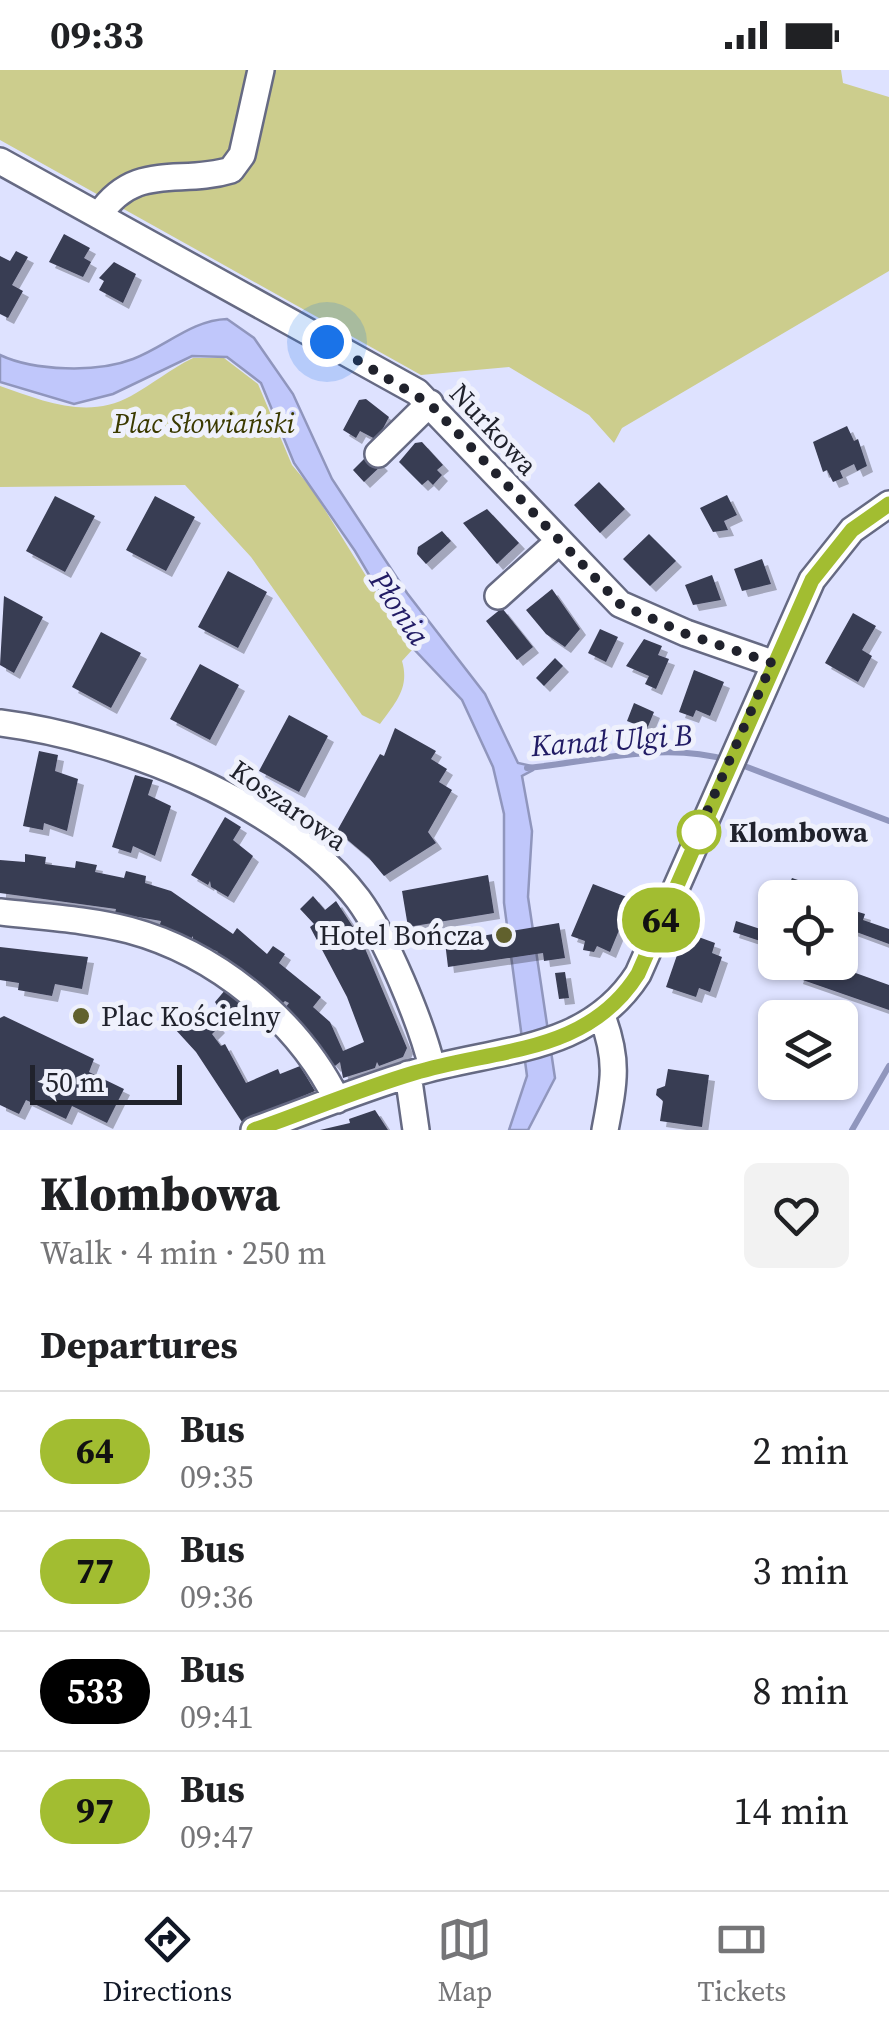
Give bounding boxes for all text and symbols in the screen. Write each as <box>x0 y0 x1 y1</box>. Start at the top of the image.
text: 09:33 <box>50 9 144 61</box>
your location <box>302 317 352 367</box>
street label: Nurkowa <box>442 375 547 484</box>
park label: Plac Słowiański <box>112 404 295 442</box>
water label: Płonia <box>360 562 440 654</box>
water label: Kanał Ulgi B <box>529 714 694 766</box>
street label: Koszarowa <box>223 751 356 860</box>
marker: Klombowa <box>678 811 720 853</box>
place label: Klombowa <box>729 813 868 851</box>
map controls <box>758 880 858 1100</box>
button: locate <box>758 880 858 980</box>
line badge: 64 <box>616 888 706 952</box>
text: 64 <box>642 896 680 944</box>
place label: Hotel Bończa <box>319 916 485 954</box>
marker: Hotel Bończa <box>493 924 515 946</box>
place label: Plac Kościelny <box>101 997 281 1035</box>
button: layers <box>758 1000 858 1100</box>
marker: Plac Kościelny <box>70 1005 92 1027</box>
scale bar <box>30 1060 182 1104</box>
text: 50 m <box>45 1063 105 1101</box>
text: Klombowa <box>40 1160 280 1226</box>
button: heart <box>744 1163 849 1268</box>
text: Walk · 4 min · 250 m <box>40 1231 326 1275</box>
text: Departures <box>40 1319 238 1371</box>
text: Bus <box>180 1403 245 1455</box>
text: 2 min <box>753 1425 849 1477</box>
text: 64 <box>76 1427 114 1475</box>
text: 09:35 <box>180 1455 254 1499</box>
text: Bus <box>180 1523 245 1575</box>
text: 3 min <box>753 1545 849 1597</box>
text: 77 <box>76 1547 114 1595</box>
text: 09:36 <box>180 1575 254 1619</box>
text: Bus <box>180 1643 245 1695</box>
text: 8 min <box>753 1665 849 1717</box>
text: 533 <box>67 1667 123 1715</box>
text: 09:41 <box>180 1695 254 1739</box>
text: Bus <box>180 1763 245 1815</box>
text: 14 min <box>734 1785 849 1837</box>
text: 97 <box>76 1787 114 1835</box>
text: 09:47 <box>180 1815 254 1859</box>
tab: Directions <box>103 1912 232 2010</box>
tab: Map <box>437 1912 492 2010</box>
tab: Tickets <box>698 1912 786 2010</box>

